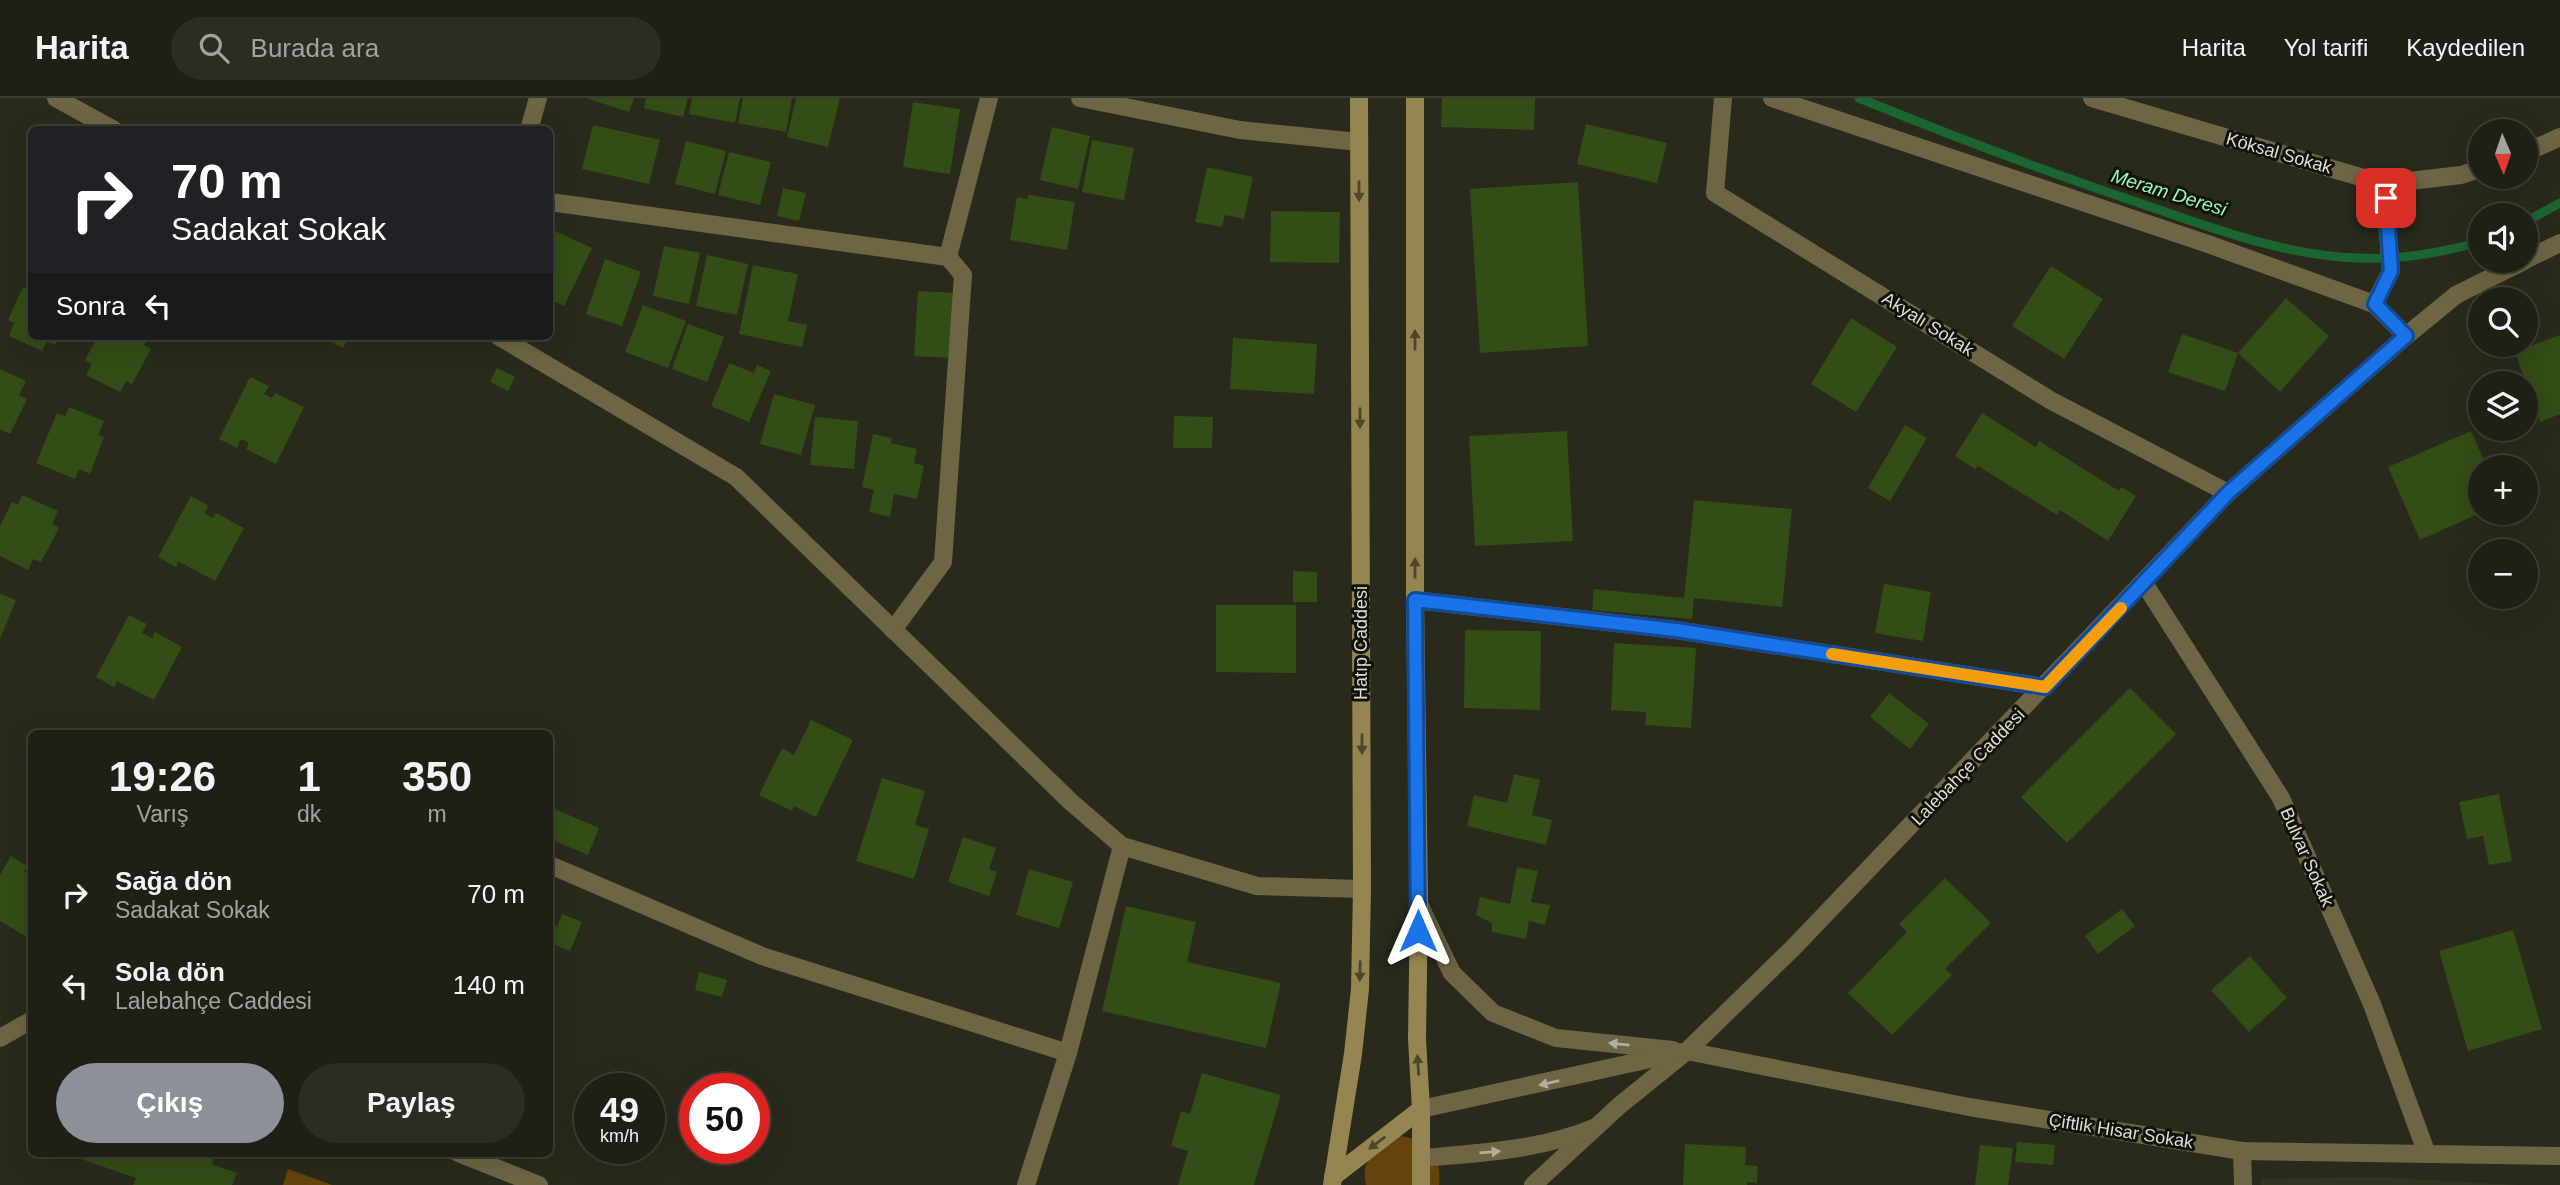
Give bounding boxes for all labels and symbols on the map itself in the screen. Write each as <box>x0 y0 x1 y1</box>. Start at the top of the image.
north arrow <box>2468 119 2538 189</box>
street label: Köksal Sokak <box>2224 128 2335 178</box>
water label: Meram Deresi <box>2109 165 2230 220</box>
pin <box>2356 168 2416 228</box>
one-way arrow <box>1353 180 1365 202</box>
street label: Akyalı Sokak <box>1879 288 1978 361</box>
one-way arrow <box>1409 329 1421 351</box>
one-way arrow <box>1354 407 1366 429</box>
one-way arrow <box>1409 557 1421 579</box>
street label: Hatıp Caddesi <box>1351 586 1371 700</box>
street label: Lalebahçe Caddesi <box>1907 705 2029 829</box>
one-way arrow <box>1356 733 1368 755</box>
street label: Bulvar Sokak <box>2276 804 2338 910</box>
position arrow <box>1381 894 1455 968</box>
one-way arrow <box>1355 960 1366 982</box>
one-way arrow <box>1608 1038 1630 1049</box>
one-way arrow <box>1413 1054 1424 1076</box>
speed limit sign: 50 <box>679 1073 770 1164</box>
one-way arrow <box>1538 1077 1560 1088</box>
street label: Çiftlik Hisar Sokak <box>2047 1110 2196 1152</box>
one-way arrow <box>1368 1136 1386 1150</box>
one-way arrow <box>1479 1146 1501 1157</box>

